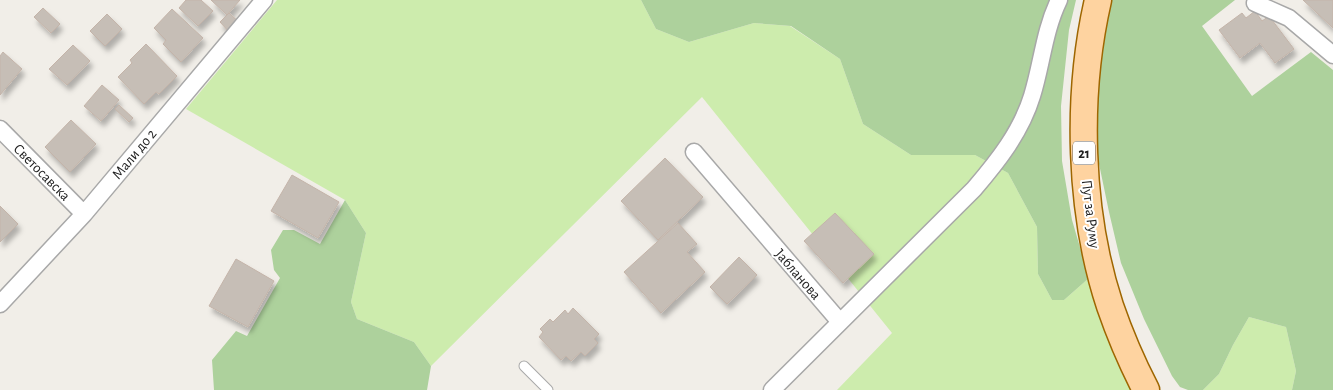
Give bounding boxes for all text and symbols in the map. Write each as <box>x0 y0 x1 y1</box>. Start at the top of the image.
street label: Мали до 2 <box>109 126 160 182</box>
street label: Светосавска <box>10 141 73 204</box>
road number: 21 <box>1073 142 1095 164</box>
street label: Пут за Руму <box>1079 179 1102 250</box>
street label: Јабланова <box>772 246 824 303</box>

